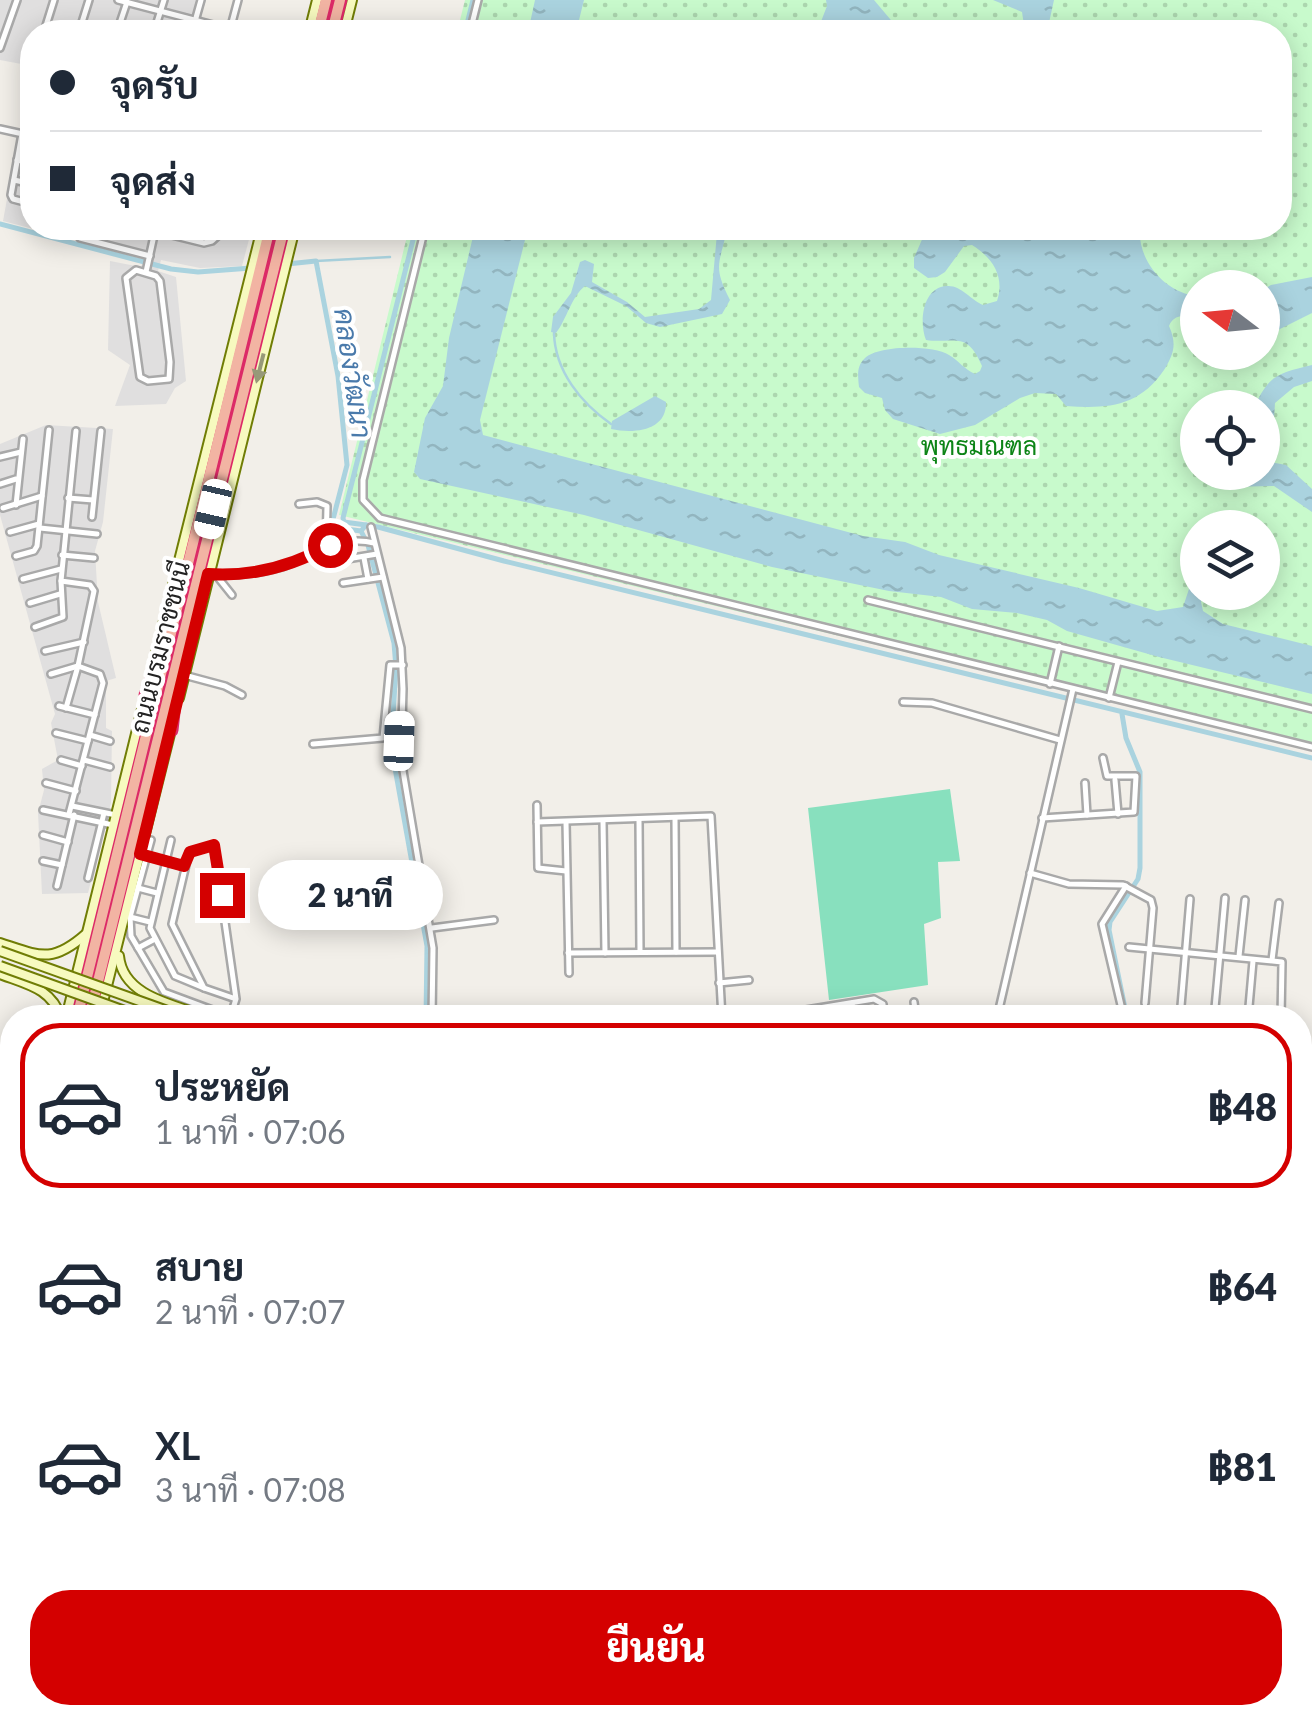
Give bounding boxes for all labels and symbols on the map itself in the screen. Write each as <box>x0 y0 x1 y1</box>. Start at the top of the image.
north arrow <box>1180 270 1280 370</box>
water label: คลองวัฒนา <box>328 306 380 440</box>
one-way arrow <box>252 353 267 384</box>
park label: พุทธมณฑล <box>921 430 1037 464</box>
car <box>192 476 234 542</box>
route start <box>308 523 353 568</box>
street label: ถนนบรมราชชนนี <box>123 558 195 736</box>
car <box>383 710 415 772</box>
callout: 2 นาที <box>257 860 442 930</box>
route end <box>200 873 245 918</box>

